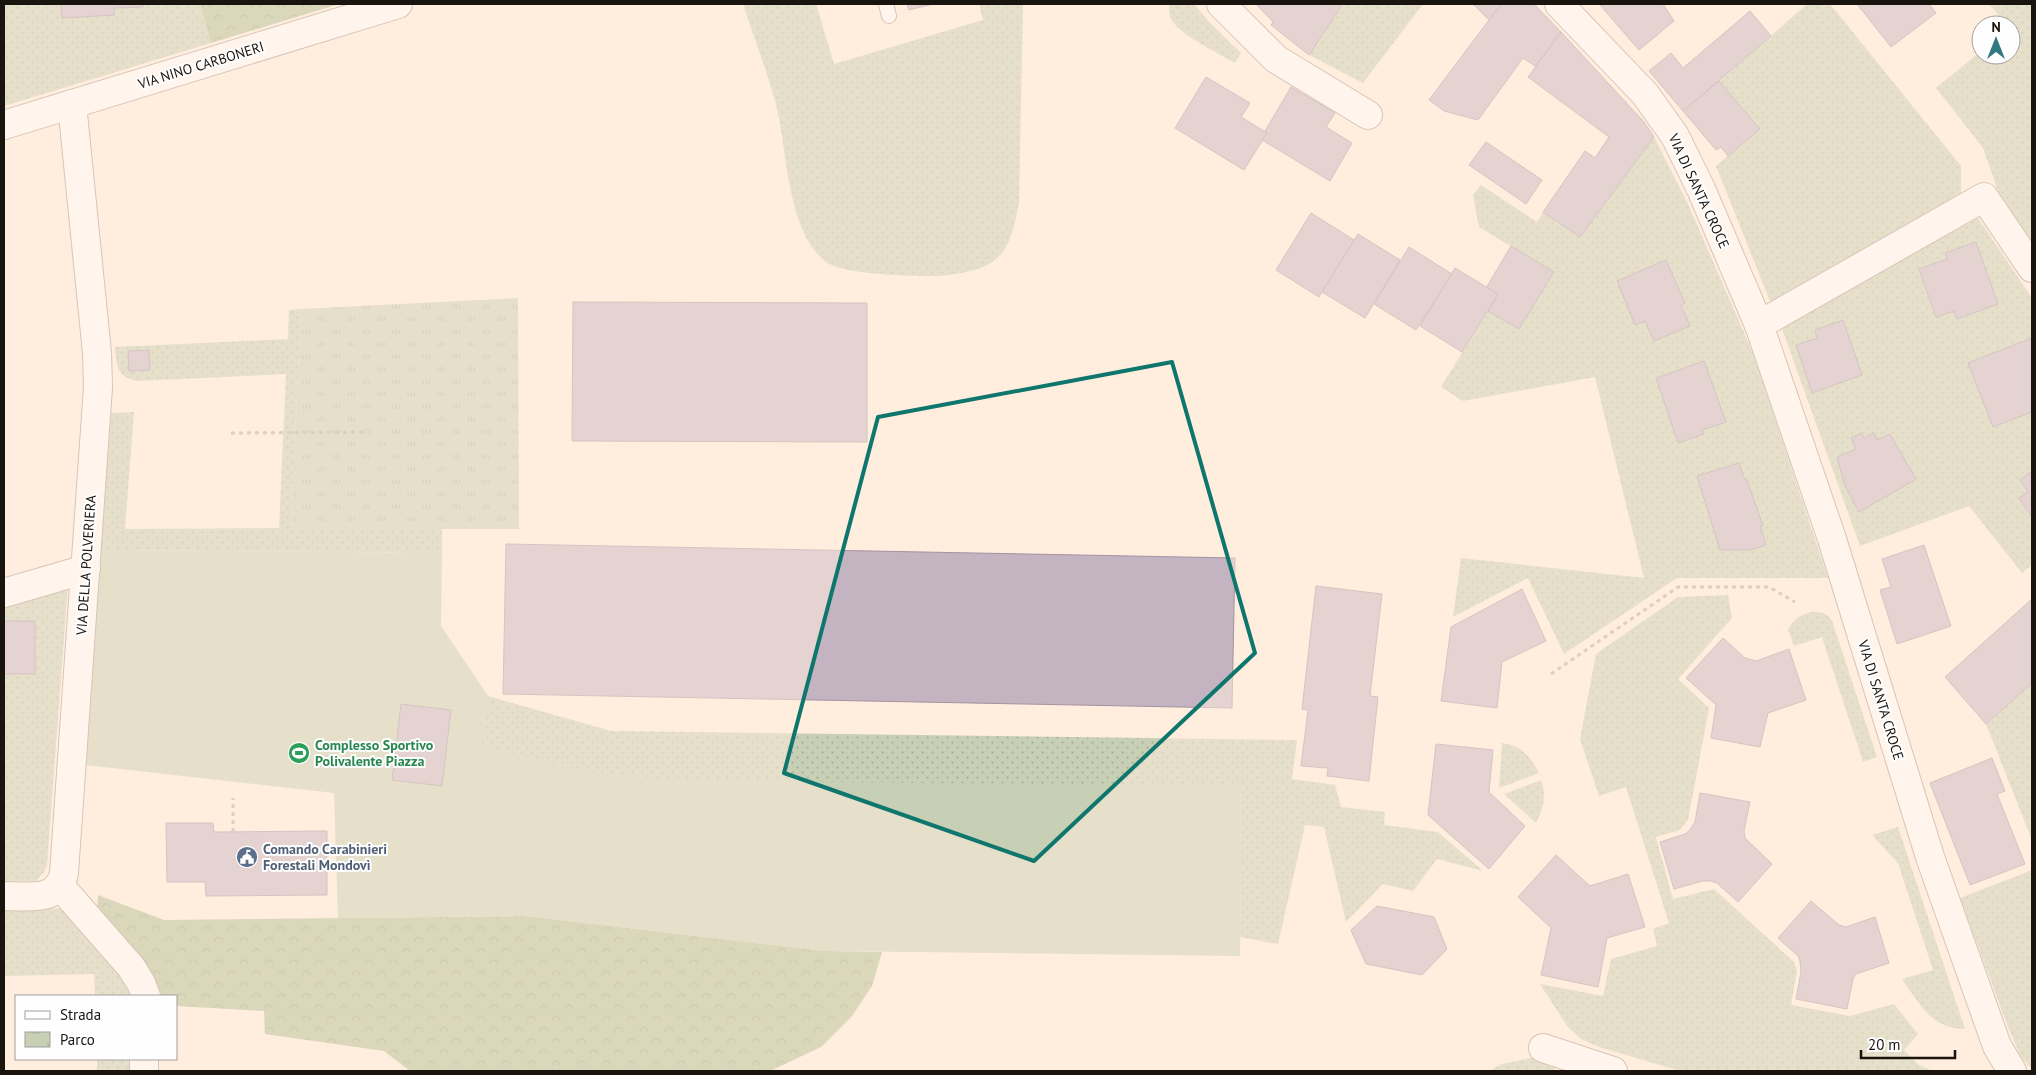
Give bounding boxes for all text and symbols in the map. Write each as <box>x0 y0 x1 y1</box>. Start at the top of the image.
north arrow <box>1971 15 2021 65</box>
text: N <box>1991 18 2001 36</box>
street label: VIA NINO CARBONERI <box>135 37 266 93</box>
street label: VIA DI SANTA CROCE <box>1664 130 1733 251</box>
street label: VIA DELLA POLVERIERA <box>72 494 100 637</box>
street label: VIA DI SANTA CROCE <box>1854 637 1908 762</box>
place label: Complesso Sportivo Polivalente Piazza <box>315 736 434 770</box>
sports icon: Complesso Sportivo Polivalente Piazza <box>287 741 311 765</box>
place label: Comando Carabinieri Forestali Mondovì <box>263 840 387 874</box>
public building icon: Comando Carabinieri Forestali Mondovì <box>235 845 259 869</box>
legend <box>15 995 178 1060</box>
text: Strada <box>60 1005 101 1024</box>
scale bar <box>1861 1028 1955 1060</box>
text: Parco <box>60 1030 95 1049</box>
text: 20 m <box>1868 1035 1901 1054</box>

